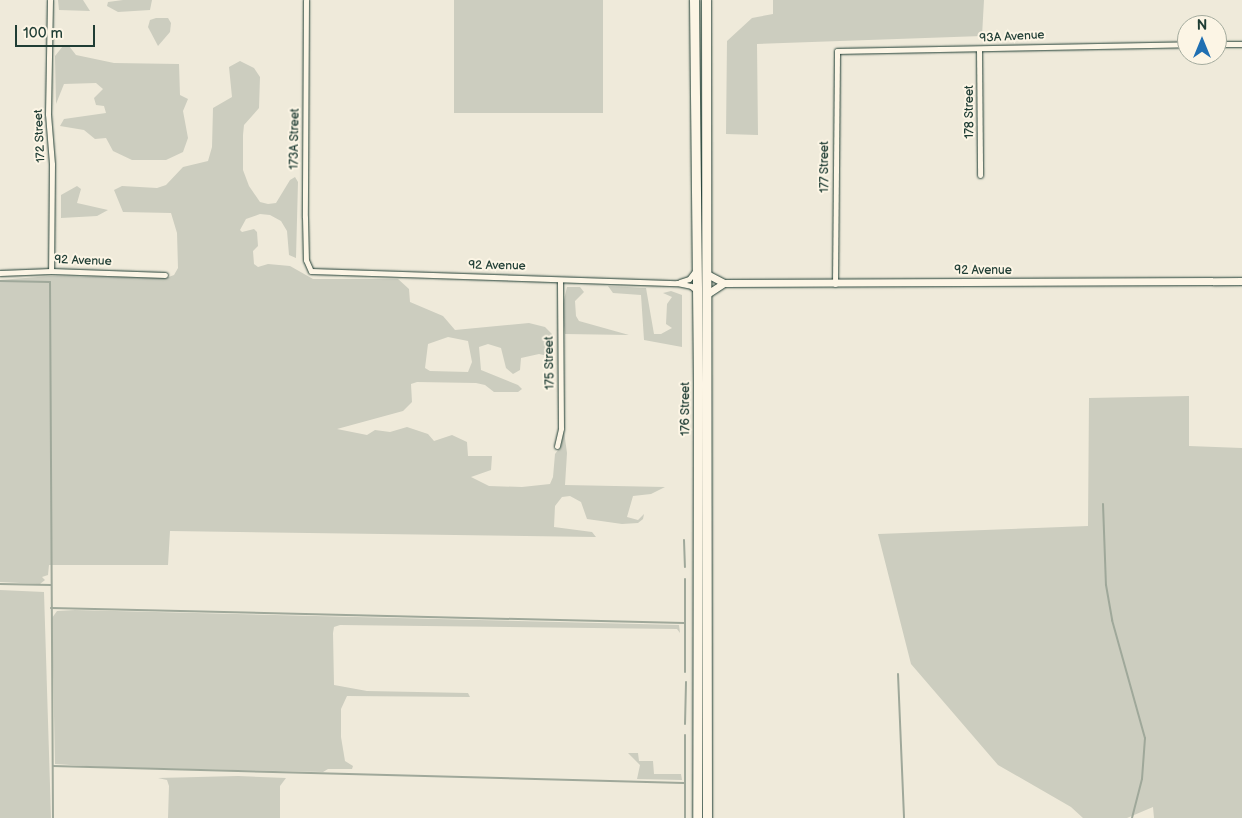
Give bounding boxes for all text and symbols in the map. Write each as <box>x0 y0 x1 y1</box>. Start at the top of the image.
scale bar <box>18 15 98 47</box>
north arrow <box>1177 15 1227 65</box>
text: N <box>1197 17 1207 34</box>
text: 100 m <box>23 24 63 43</box>
street label: 93A Avenue <box>979 28 1045 46</box>
street label: 178 Street <box>963 85 977 139</box>
street label: 173A Street <box>287 108 303 170</box>
street label: 172 Street <box>31 109 49 163</box>
street label: 177 Street <box>818 141 832 193</box>
street label: 92 Avenue <box>54 253 112 269</box>
street label: 92 Avenue <box>468 258 526 274</box>
street label: 92 Avenue <box>954 264 1012 278</box>
street label: 175 Street <box>542 336 558 390</box>
street label: 176 Street <box>679 382 693 436</box>

